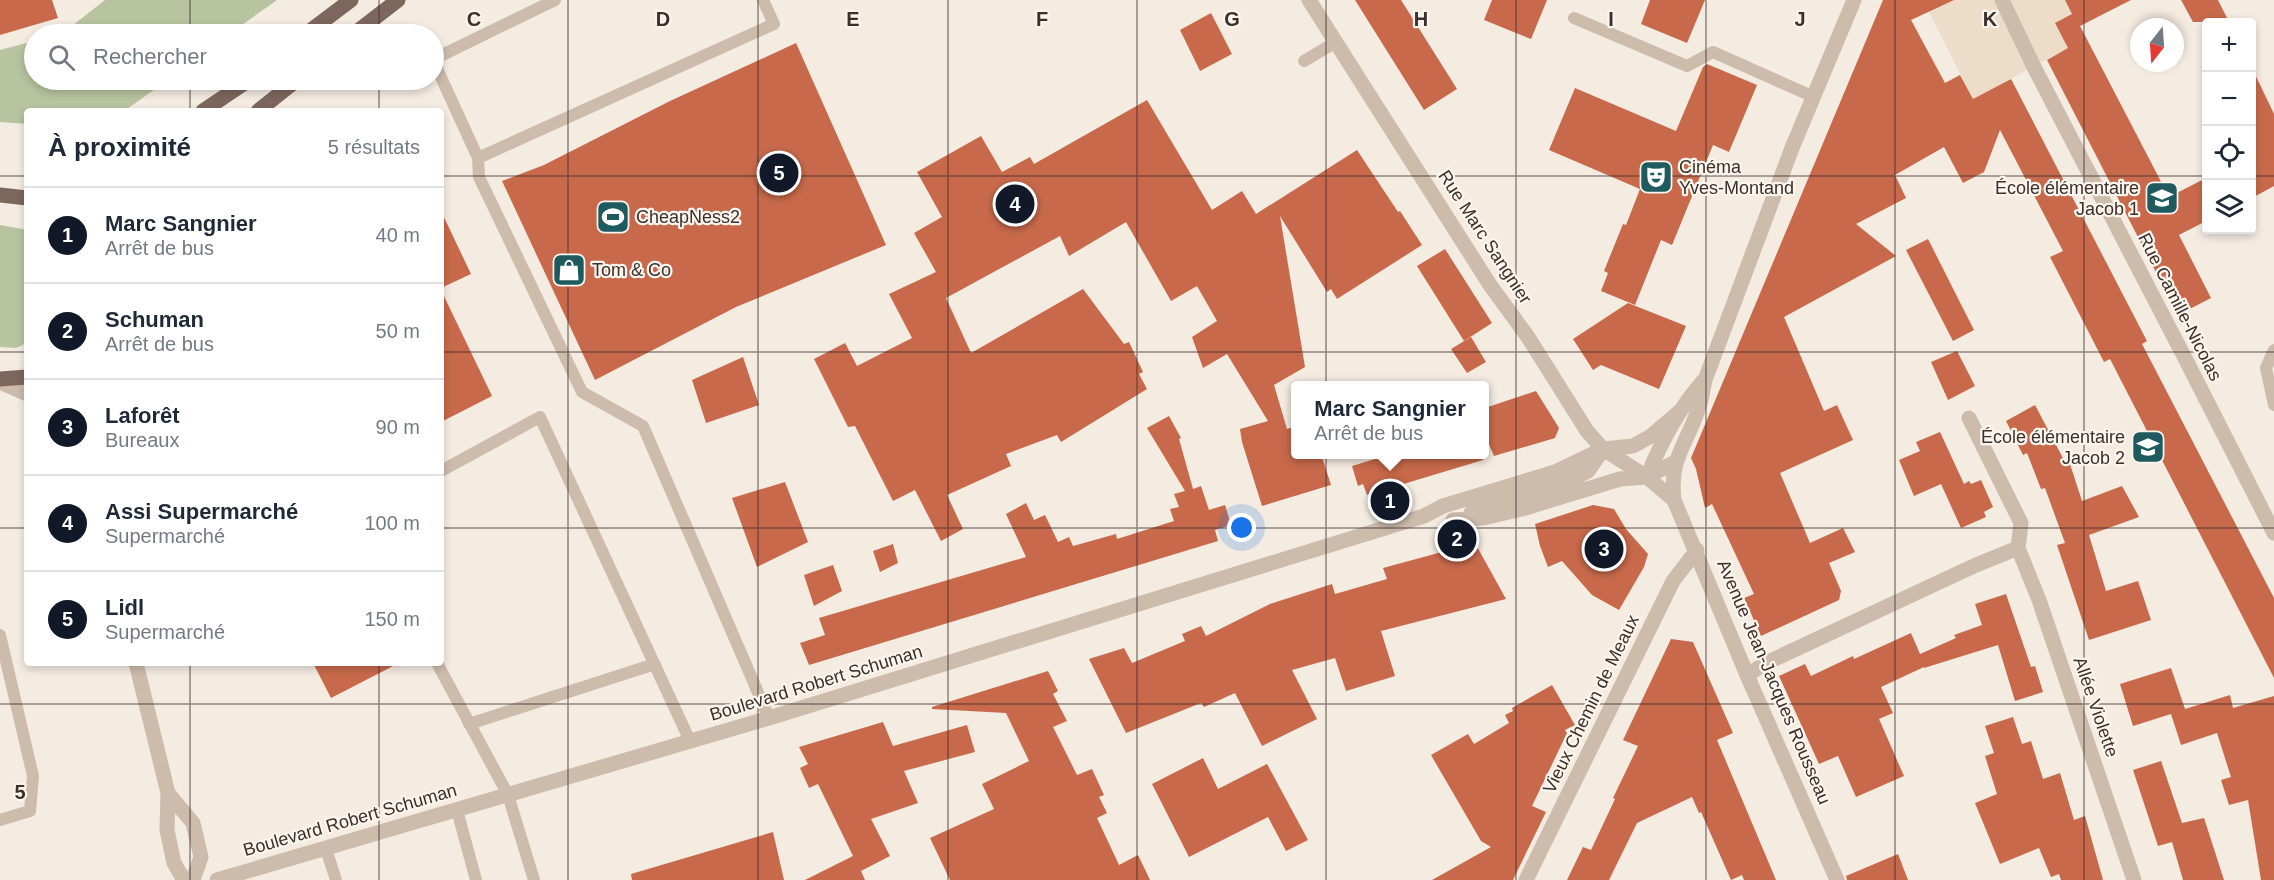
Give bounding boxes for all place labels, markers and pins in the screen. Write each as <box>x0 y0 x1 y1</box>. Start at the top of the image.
pin: 5 <box>760 150 798 195</box>
place label: Cinéma Yves-Montand <box>1679 157 1794 198</box>
theatre icon: Cinéma Yves-Montand <box>1638 159 1674 195</box>
place label: École élémentaire Jacob 1 <box>1995 178 2139 219</box>
school or university icon: École élémentaire Jacob 1 <box>2144 180 2180 216</box>
pin: 4 <box>996 182 1034 226</box>
sports icon: CheapNess2 <box>595 199 631 235</box>
place label: CheapNess2 <box>636 207 740 227</box>
shop icon: Tom & Co <box>551 252 587 288</box>
place label: Tom & Co <box>592 260 671 280</box>
place label: École élémentaire Jacob 2 <box>1981 427 2125 468</box>
school or university icon: École élémentaire Jacob 2 <box>2130 429 2166 465</box>
pin: 1 <box>1370 478 1410 524</box>
pin: 2 <box>1438 516 1476 562</box>
pin: 3 <box>1584 526 1624 572</box>

